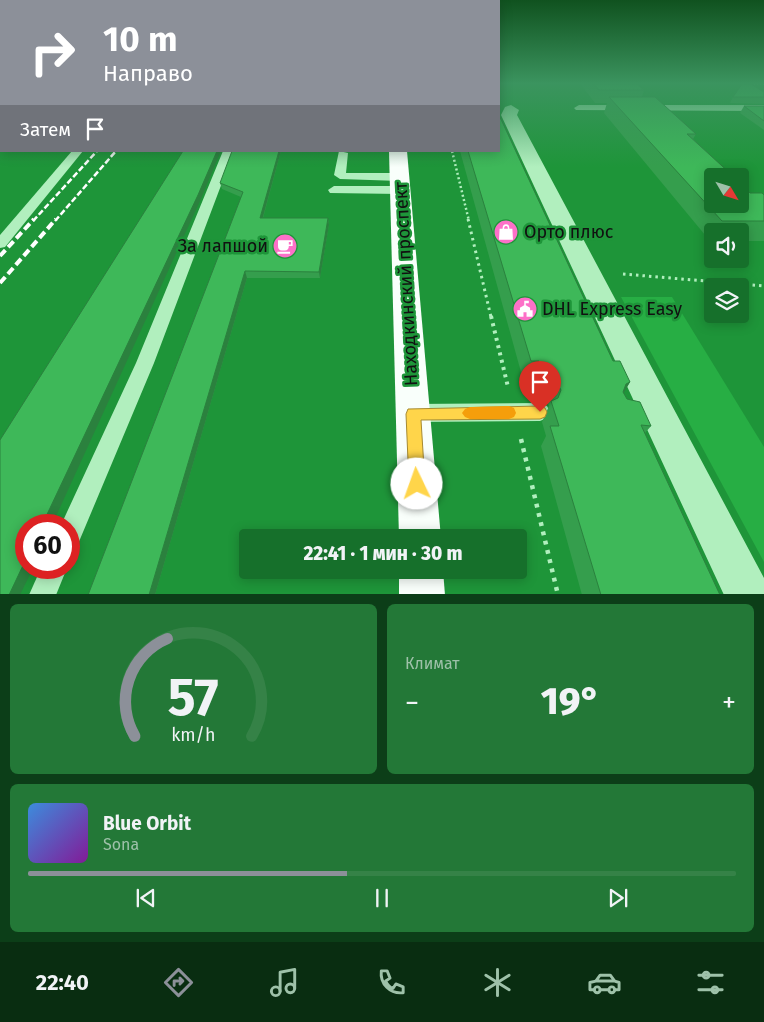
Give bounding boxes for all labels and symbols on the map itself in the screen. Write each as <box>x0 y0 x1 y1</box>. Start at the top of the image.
north arrow <box>704 168 749 212</box>
street label: Находкинский проспект <box>390 180 422 387</box>
shop icon: Орто плюс <box>493 219 519 245</box>
place label: Орто плюс <box>524 221 614 243</box>
cafe icon: За лапшой <box>272 233 298 259</box>
place label: За лапшой <box>178 235 268 257</box>
public building icon: DHL Express Easy <box>512 296 538 322</box>
place label: DHL Express Easy <box>542 298 682 320</box>
pin <box>519 361 561 412</box>
position arrow <box>390 457 442 509</box>
speed limit sign: 60 <box>15 514 80 579</box>

